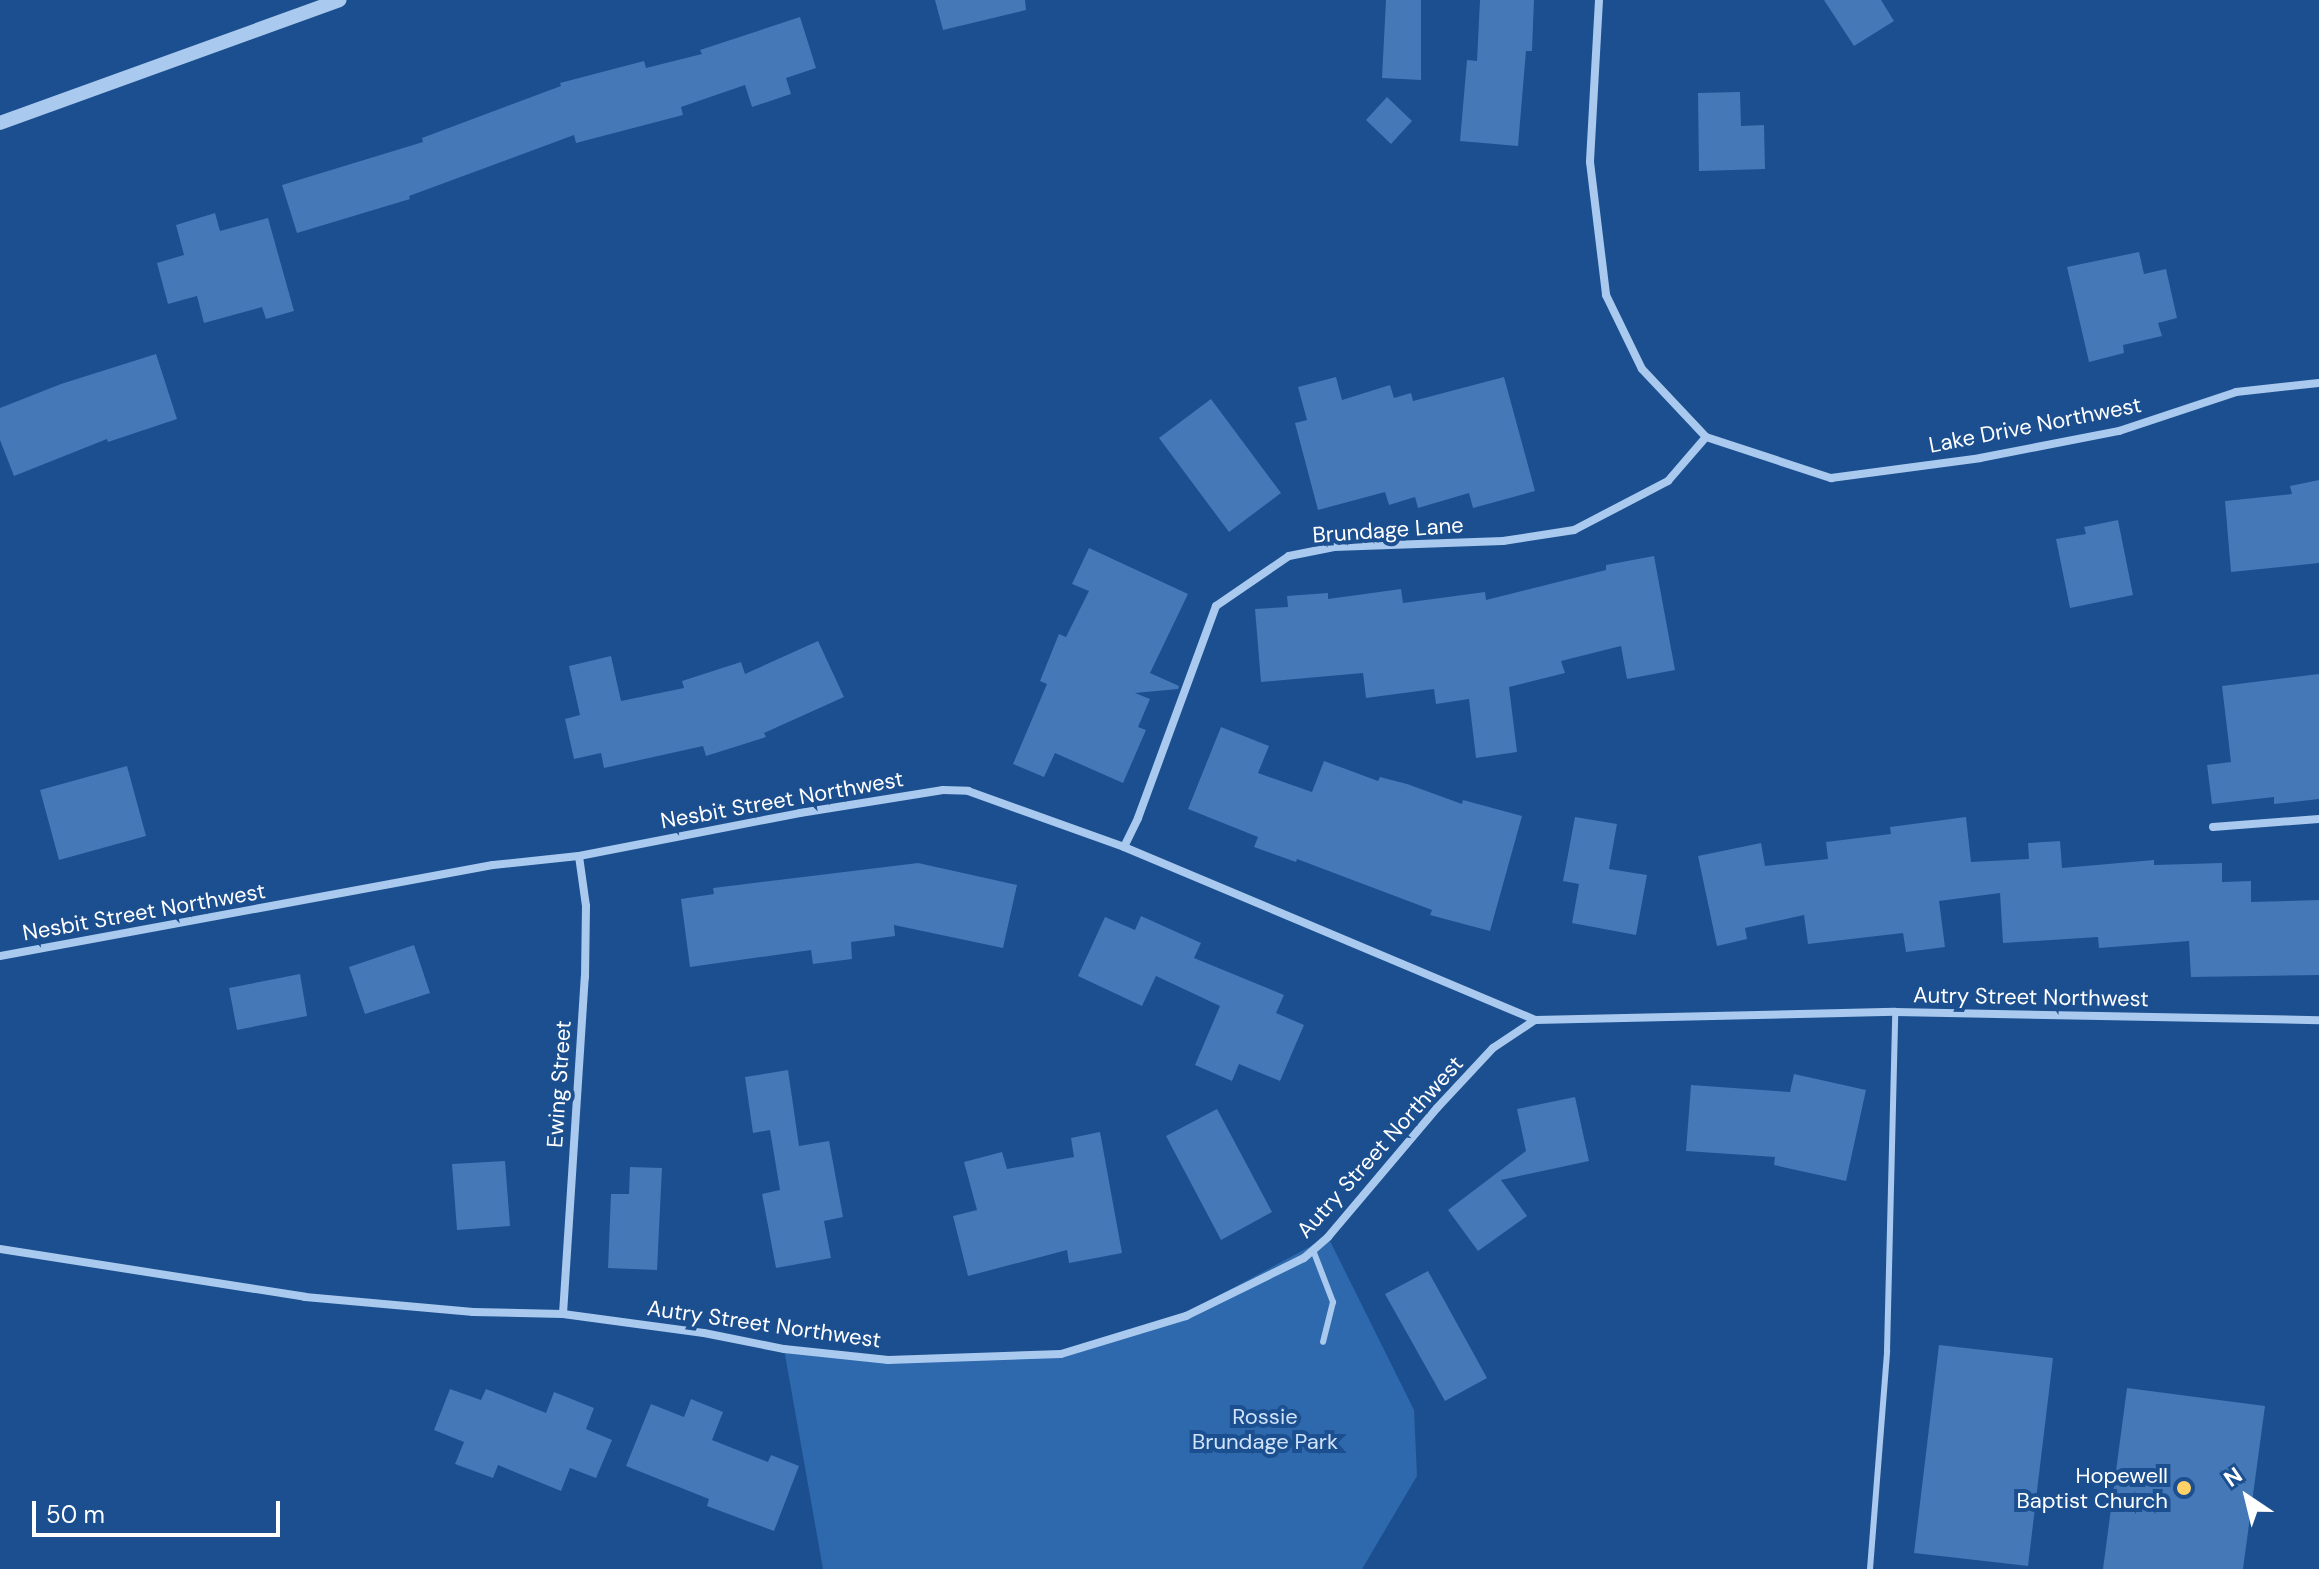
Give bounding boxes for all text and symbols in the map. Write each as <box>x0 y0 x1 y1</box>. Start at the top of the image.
street label: Lake Drive Northwest <box>1927 391 2143 459</box>
street label: Brundage Lane <box>1312 512 1464 548</box>
street label: Nesbit Street Northwest <box>658 766 906 834</box>
street label: Nesbit Street Northwest <box>20 878 268 946</box>
street label: Autry Street Northwest <box>1913 982 2149 1012</box>
street label: Ewing Street <box>541 1019 577 1149</box>
street label: Autry Street Northwest <box>1291 1051 1469 1243</box>
street label: Autry Street Northwest <box>645 1295 883 1353</box>
park label: Rossie Brundage Park <box>1192 1403 1338 1454</box>
north arrow <box>2207 1457 2287 1537</box>
text: N <box>2218 1460 2248 1493</box>
place label: Hopewell Baptist Church <box>2017 1462 2168 1514</box>
marker: Hopewell Baptist Church <box>2175 1479 2193 1497</box>
scale bar <box>36 1485 284 1535</box>
text: 50 m <box>46 1499 105 1530</box>

